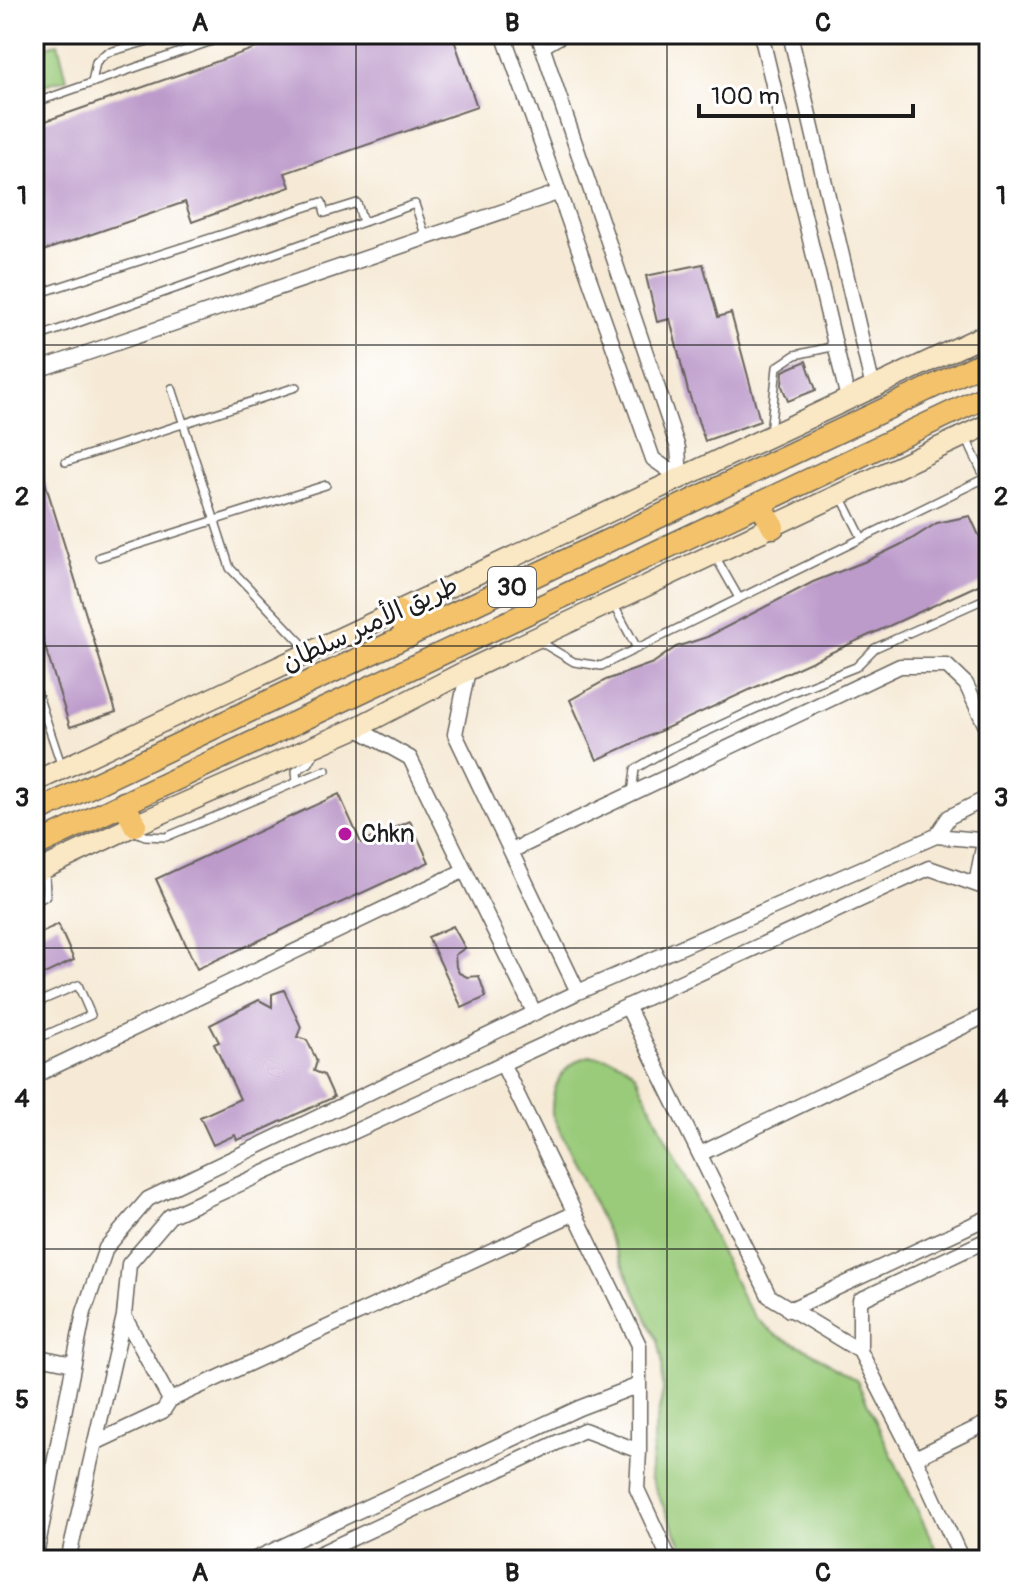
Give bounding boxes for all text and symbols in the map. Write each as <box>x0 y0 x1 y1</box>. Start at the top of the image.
text: A <box>192 7 209 39</box>
text: B <box>505 7 519 39</box>
text: C <box>815 7 831 39</box>
scale bar <box>699 68 913 118</box>
text: 100 m <box>711 82 780 111</box>
text: 1 <box>17 180 27 212</box>
text: 1 <box>996 180 1006 212</box>
text: 2 <box>15 481 29 513</box>
text: 2 <box>994 481 1008 513</box>
street label: طريق الأمير سلطان <box>275 566 463 679</box>
road number: 30 <box>488 567 536 607</box>
text: 3 <box>15 782 29 814</box>
text: 3 <box>994 782 1008 814</box>
place label: Chkn <box>361 818 415 850</box>
marker: Chkn <box>336 825 354 843</box>
text: 4 <box>14 1083 30 1115</box>
text: 4 <box>993 1083 1009 1115</box>
text: 5 <box>15 1384 29 1416</box>
text: 5 <box>994 1384 1008 1416</box>
text: A <box>192 1557 209 1589</box>
text: B <box>505 1557 519 1589</box>
text: C <box>815 1557 831 1589</box>

